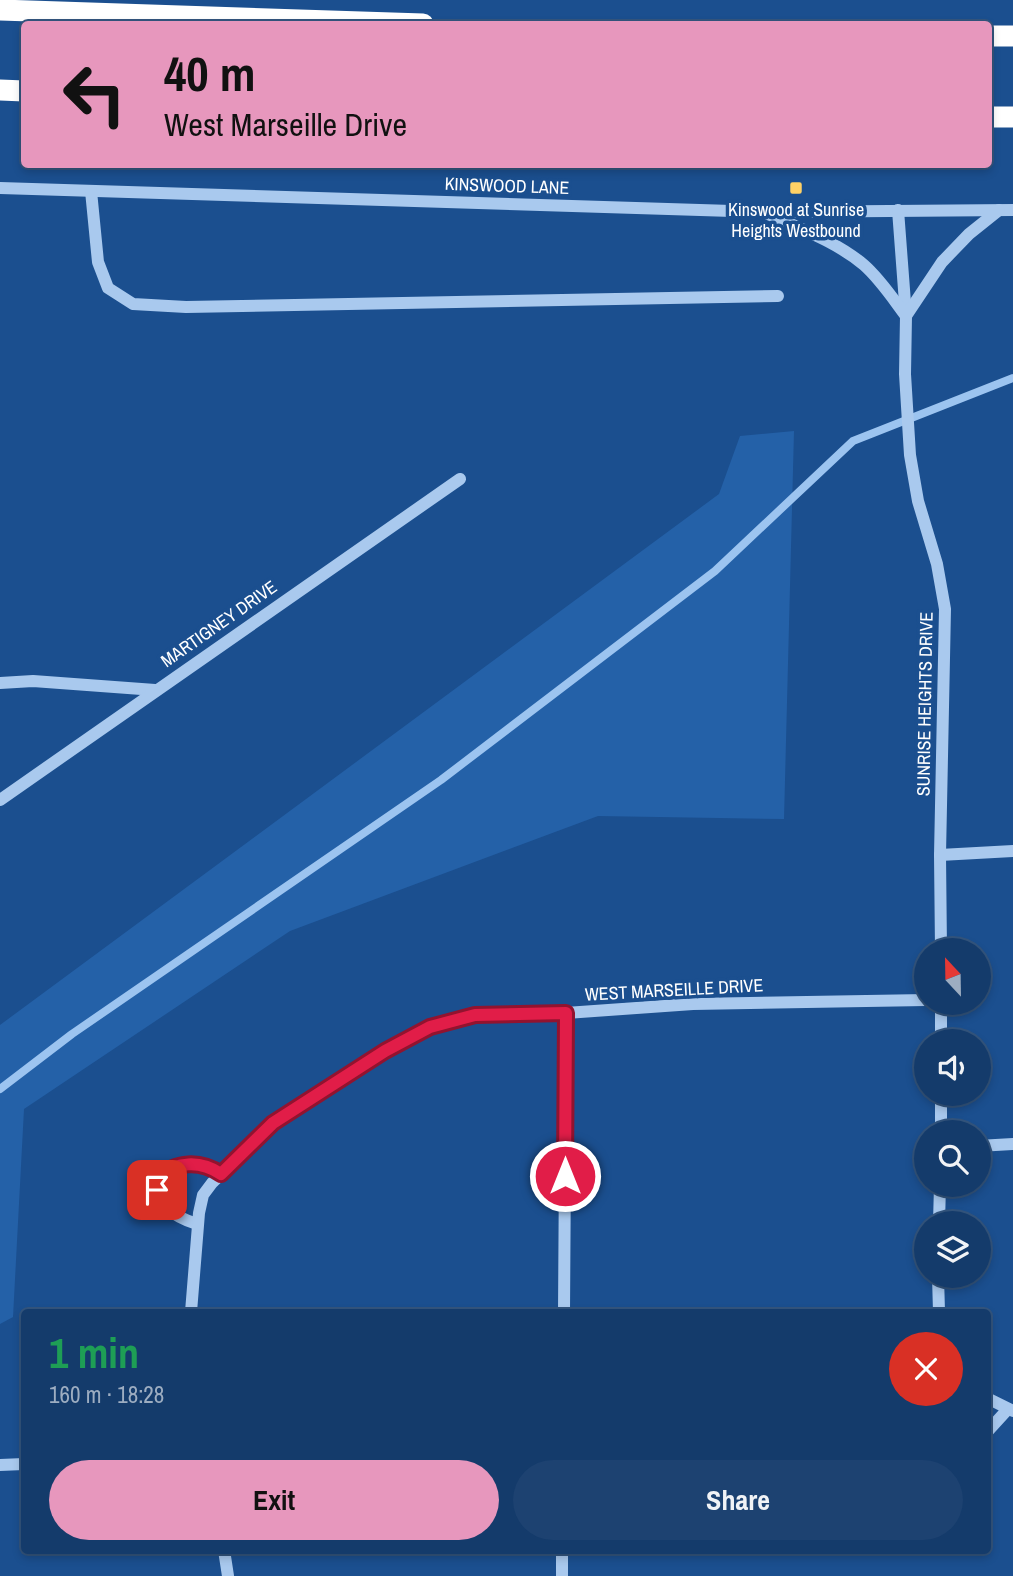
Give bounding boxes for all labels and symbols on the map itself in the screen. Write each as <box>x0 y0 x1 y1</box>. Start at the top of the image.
street label: KINSWOOD LANE <box>444 171 570 200</box>
marker: Kinswood at Sunrise Heights Westbound <box>788 180 804 196</box>
place label: Kinswood at Sunrise Heights Westbound <box>728 197 864 243</box>
street label: MARTIGNEY DRIVE <box>156 574 282 673</box>
street label: SUNRISE HEIGHTS DRIVE <box>910 612 939 796</box>
north arrow <box>914 938 990 1015</box>
street label: WEST MARSEILLE DRIVE <box>584 972 764 1007</box>
position arrow <box>528 1139 602 1213</box>
pin <box>127 1160 187 1220</box>

